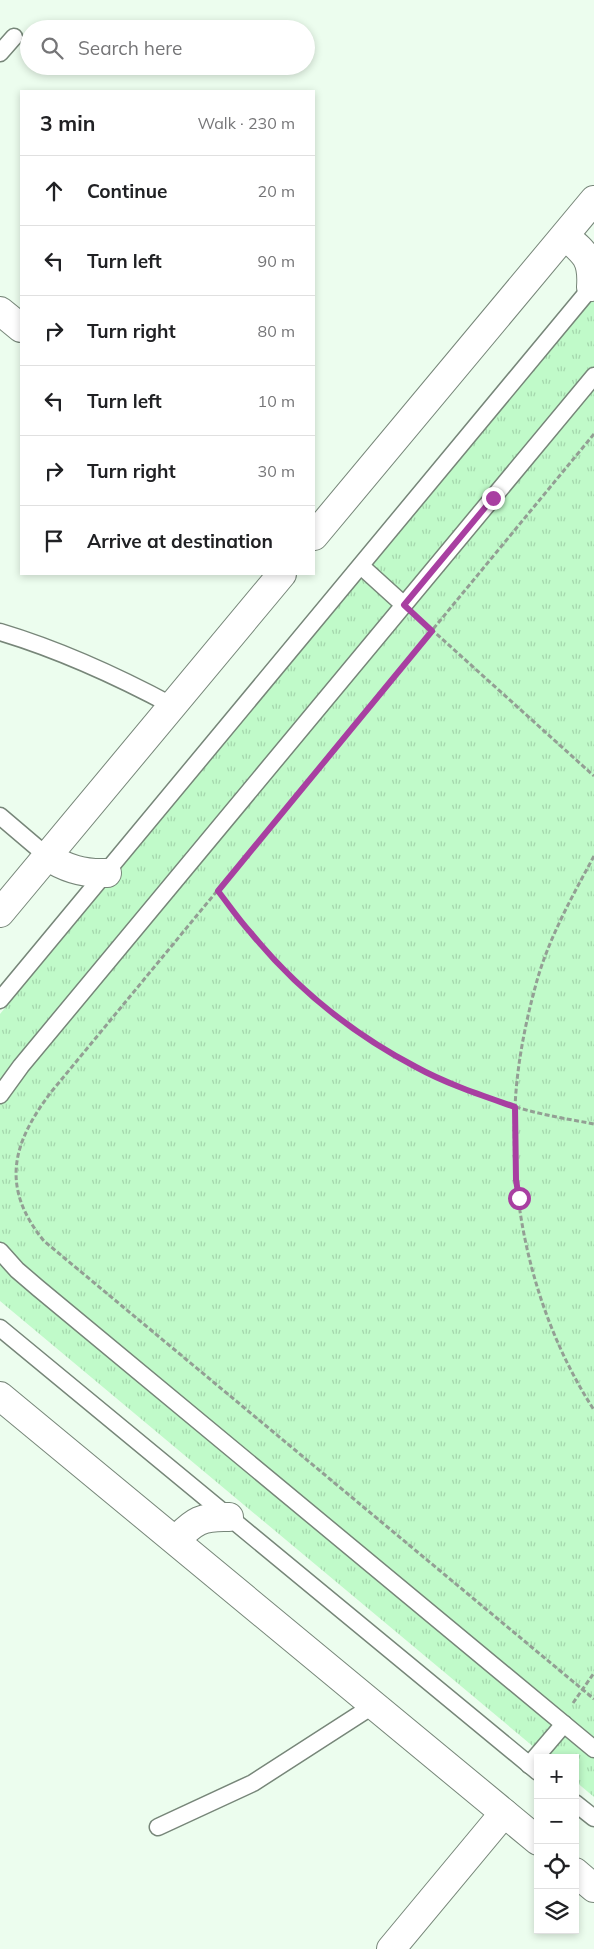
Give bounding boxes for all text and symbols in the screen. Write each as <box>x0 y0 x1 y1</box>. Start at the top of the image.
search box <box>20 20 315 75</box>
icon: search <box>38 34 66 62</box>
text: Search here <box>78 36 182 60</box>
text: 3 min <box>40 110 95 136</box>
text: Walk · 230 m <box>197 113 295 133</box>
icon: ahead <box>40 177 68 205</box>
text: Continue <box>87 179 167 203</box>
text: 20 m <box>258 181 295 201</box>
icon: left <box>40 247 68 275</box>
text: Turn left <box>87 249 162 273</box>
text: 90 m <box>258 251 295 271</box>
icon: right <box>40 317 68 345</box>
text: Turn right <box>87 319 176 343</box>
text: 80 m <box>258 321 295 341</box>
icon: left <box>40 387 68 415</box>
text: Turn left <box>87 389 162 413</box>
text: 10 m <box>258 391 295 411</box>
icon: right <box>40 457 68 485</box>
text: Turn right <box>87 459 176 483</box>
text: 30 m <box>258 461 295 481</box>
route end <box>482 487 505 510</box>
icon: arrive <box>40 527 68 555</box>
text: Arrive at destination <box>87 529 273 553</box>
route start <box>508 1187 531 1210</box>
map controls <box>534 1754 579 1934</box>
button: + <box>534 1754 579 1799</box>
button: − <box>534 1799 579 1844</box>
button: locate <box>534 1844 579 1889</box>
button: layers <box>534 1889 579 1934</box>

